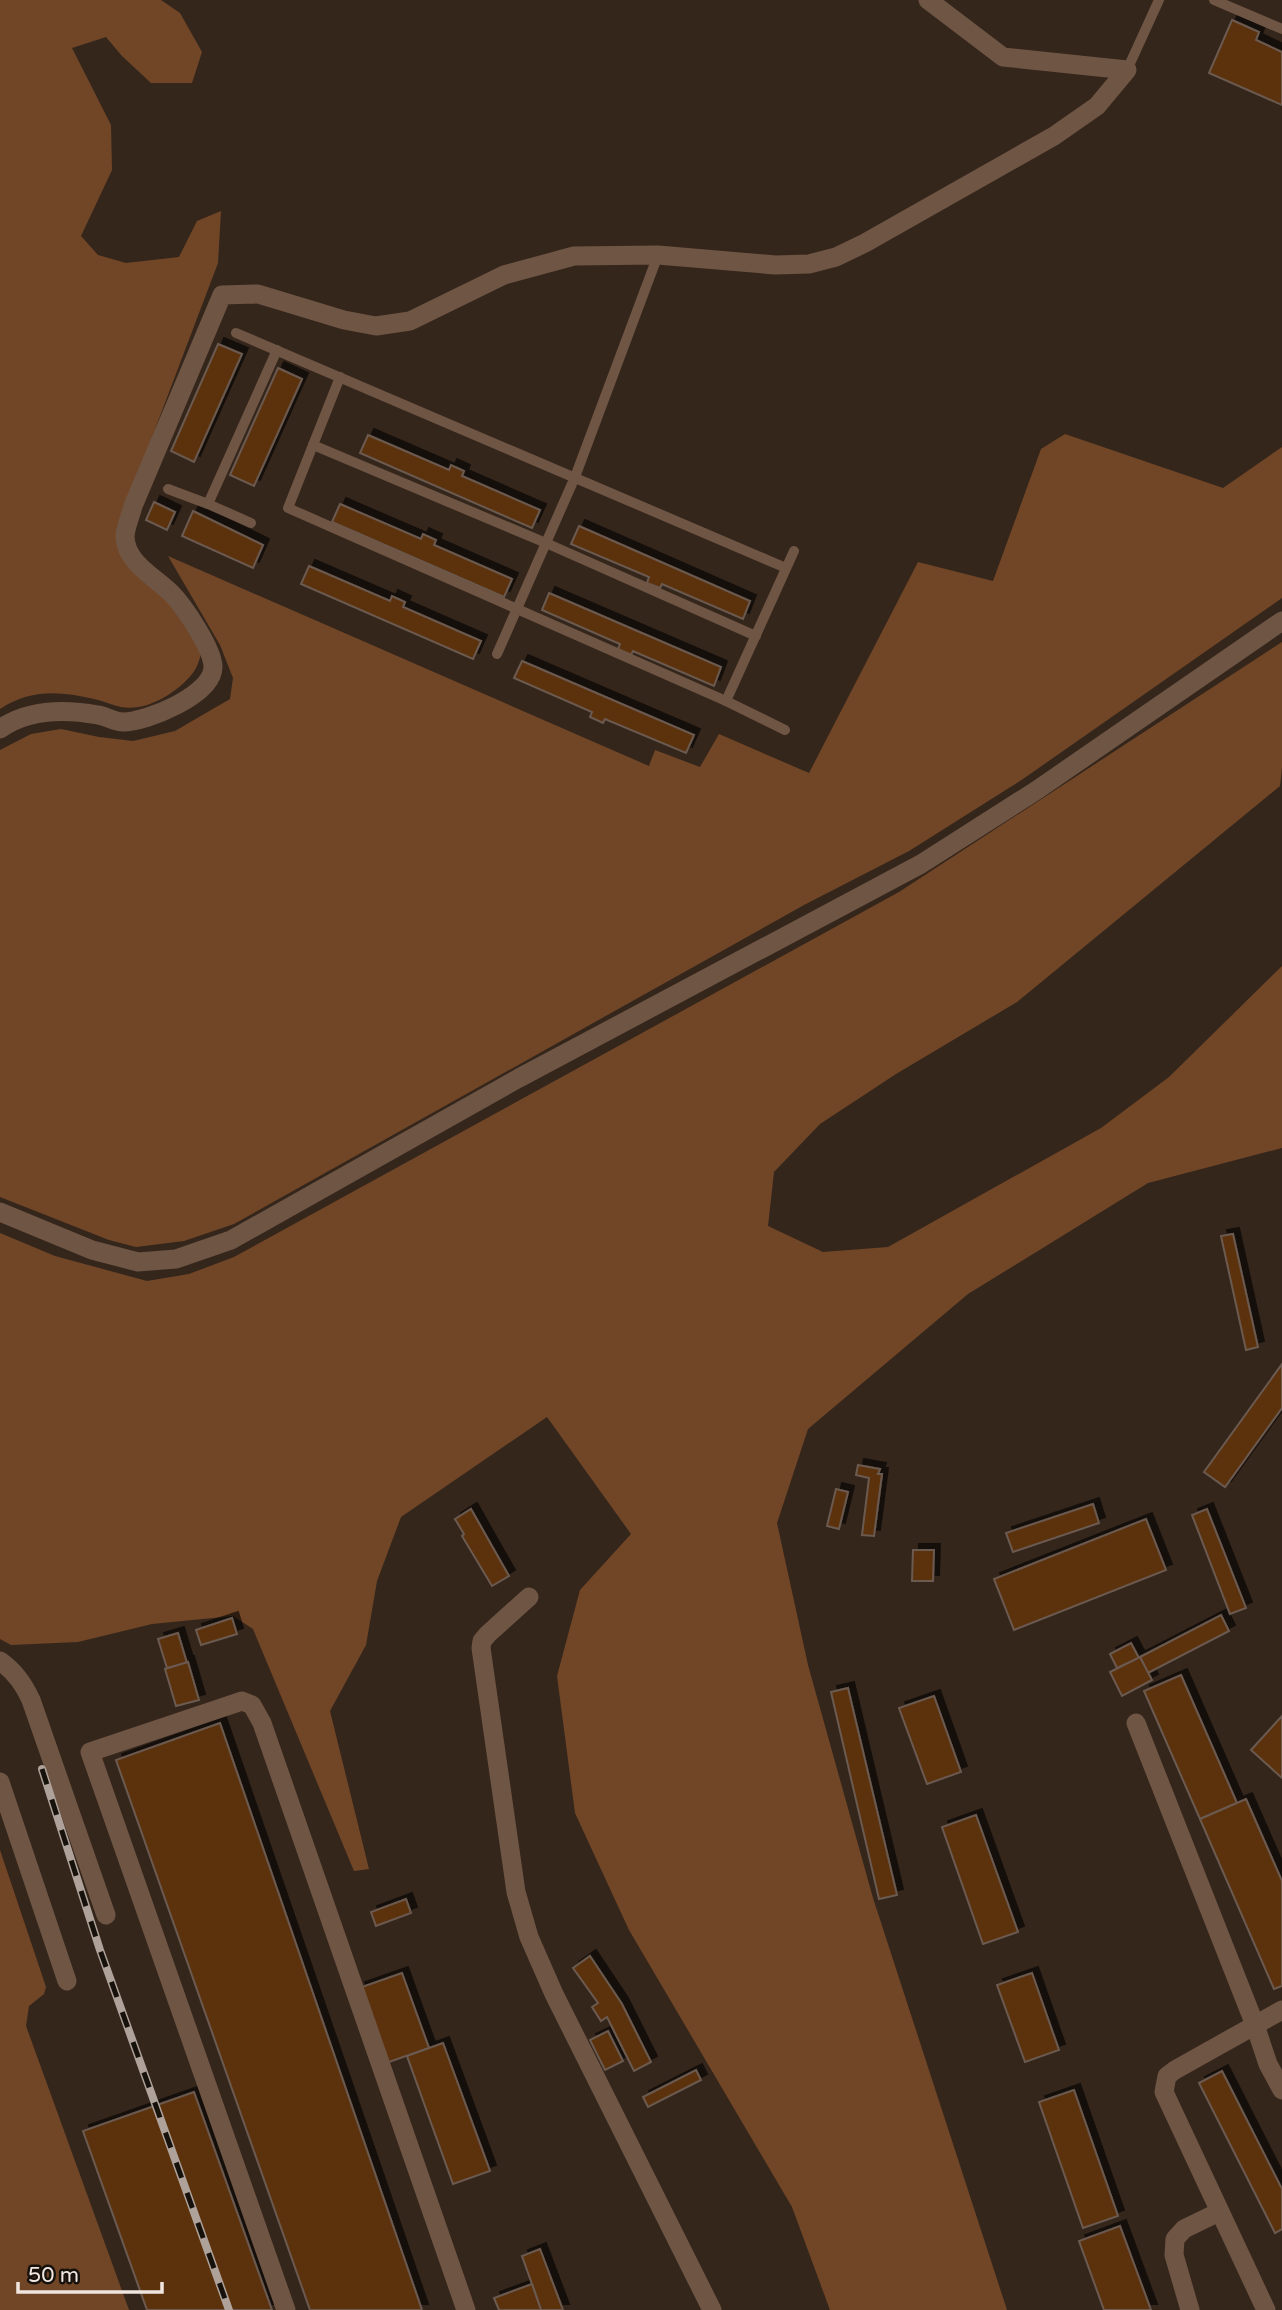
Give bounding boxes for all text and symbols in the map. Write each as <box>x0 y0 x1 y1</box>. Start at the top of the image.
scale bar <box>18 2250 161 2294</box>
text: 50 m <box>28 2263 79 2288</box>

